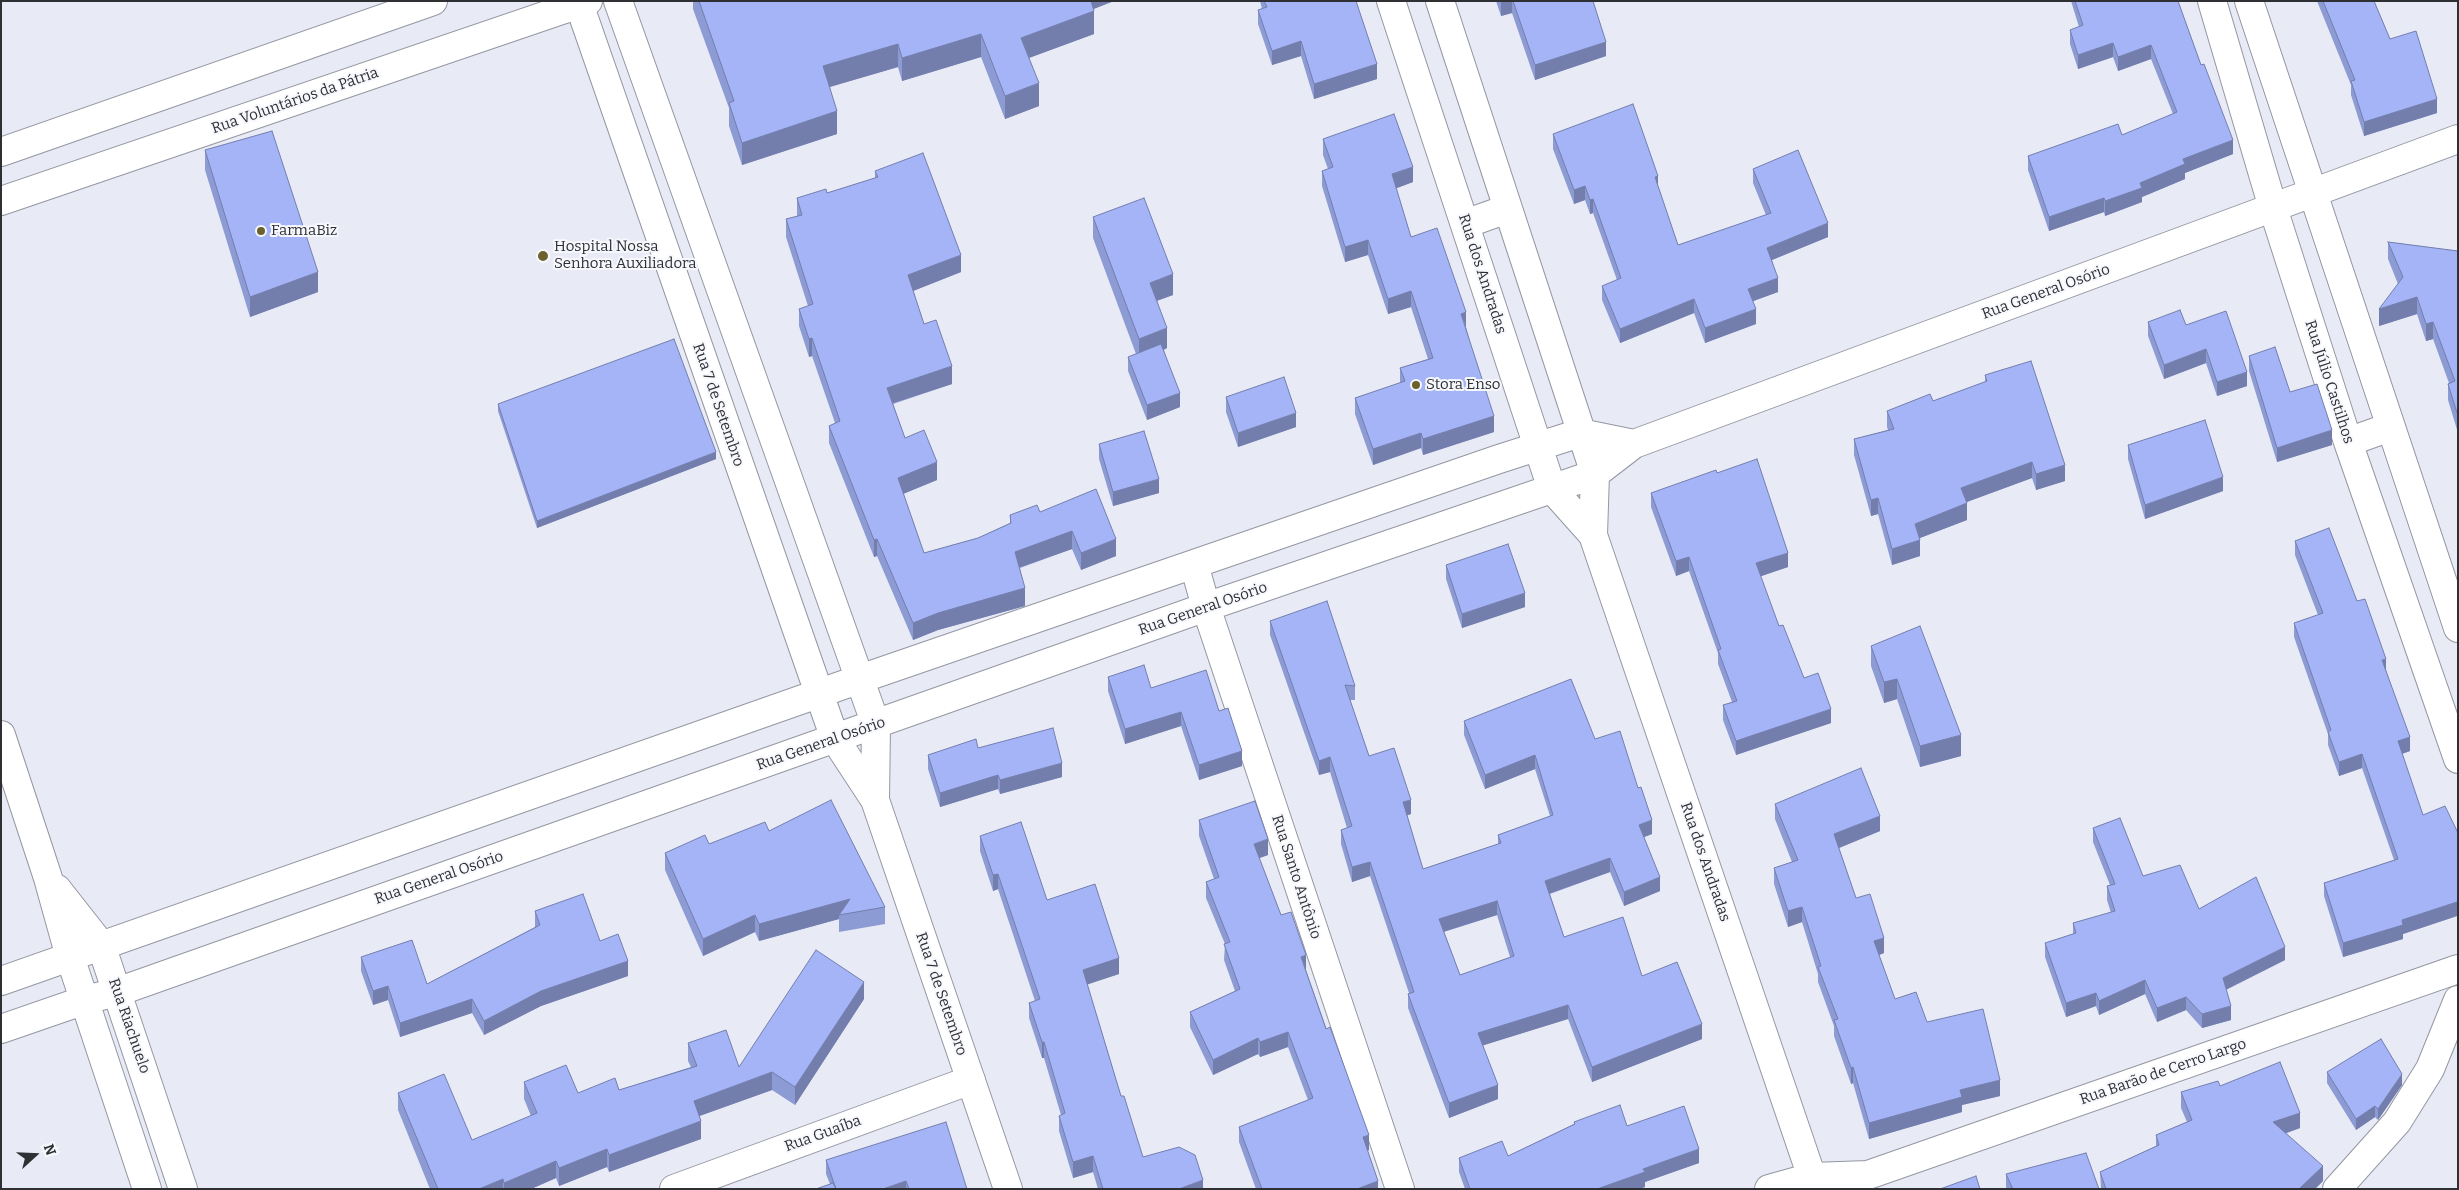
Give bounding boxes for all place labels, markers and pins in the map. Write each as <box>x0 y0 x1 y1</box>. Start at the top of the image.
place label: FarmaBiz <box>271 222 337 240</box>
marker: FarmaBiz <box>255 225 267 237</box>
place label: Hospital Nossa Senhora Auxiliadora <box>554 238 696 273</box>
marker: Hospital Nossa Senhora Auxiliadora <box>536 249 550 263</box>
place label: Stora Enso <box>1426 376 1500 394</box>
marker: Stora Enso <box>1410 379 1422 391</box>

